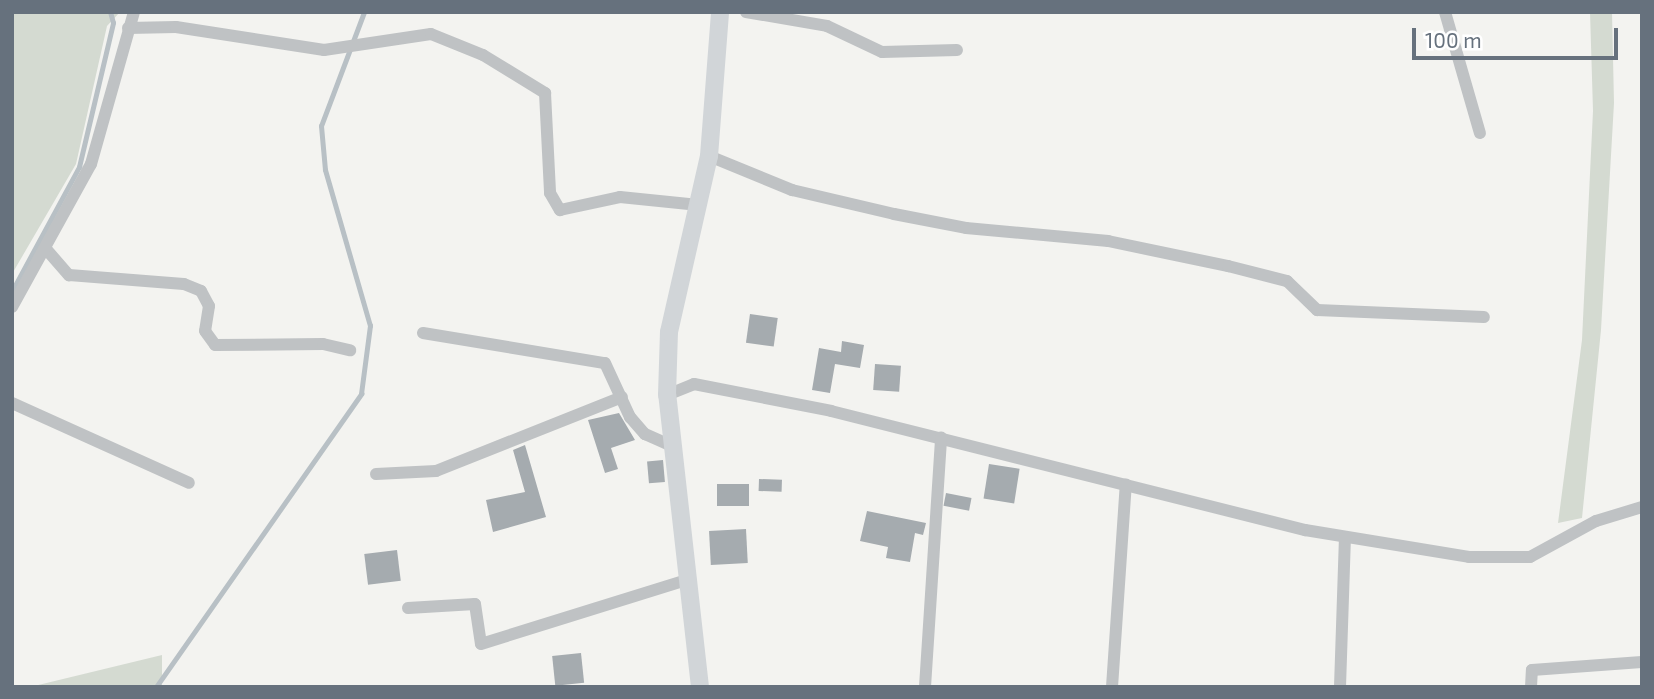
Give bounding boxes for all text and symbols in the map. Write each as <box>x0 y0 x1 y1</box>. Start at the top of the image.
scale bar <box>1416 14 1622 58</box>
text: 100 m <box>1425 27 1482 52</box>

